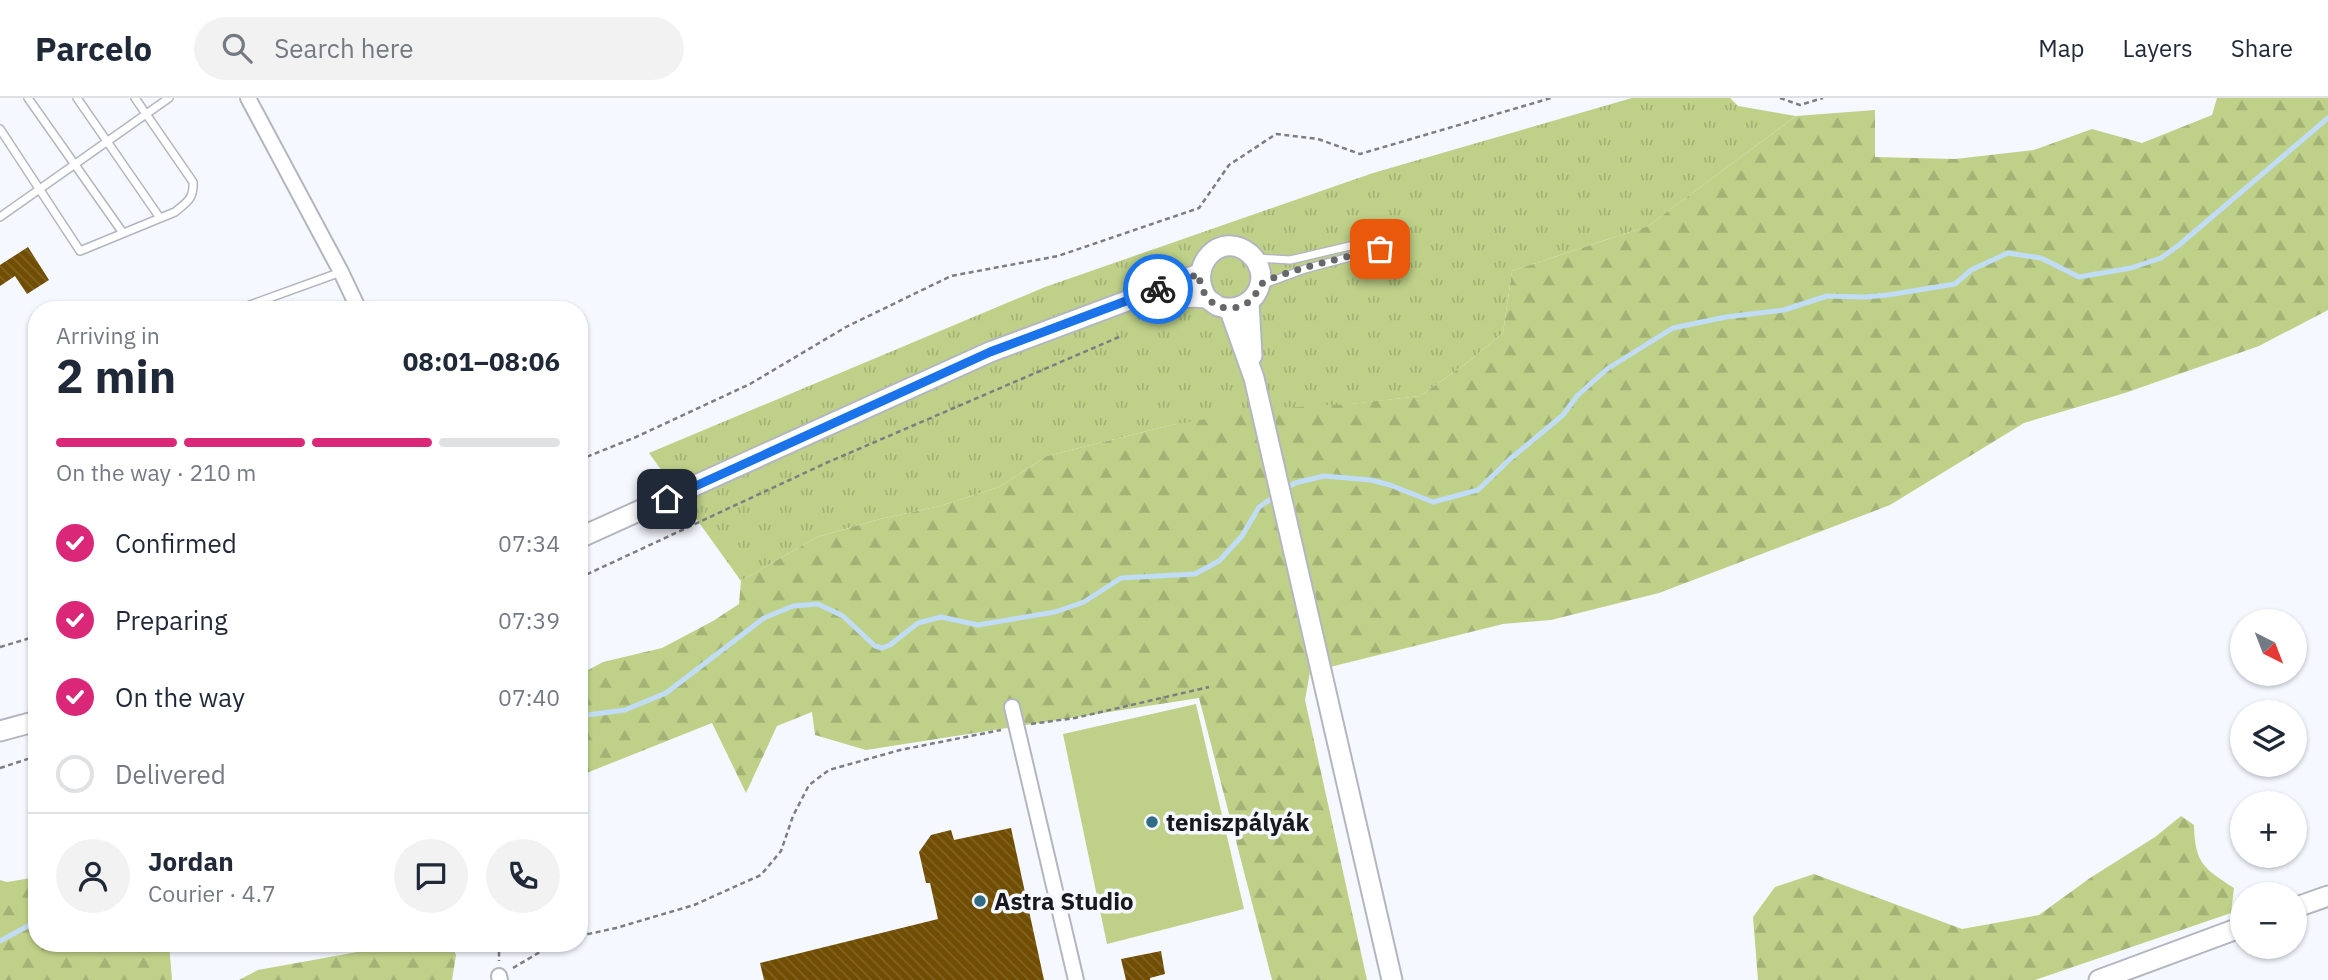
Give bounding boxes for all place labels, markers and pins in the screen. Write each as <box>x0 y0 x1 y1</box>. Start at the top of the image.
pin <box>1350 219 1410 279</box>
pin <box>637 469 697 529</box>
place label: teniszpályák <box>1166 806 1310 838</box>
marker: teniszpályák <box>1144 814 1160 830</box>
place label: Astra Studio <box>994 885 1134 917</box>
marker: Astra Studio <box>972 893 988 909</box>

